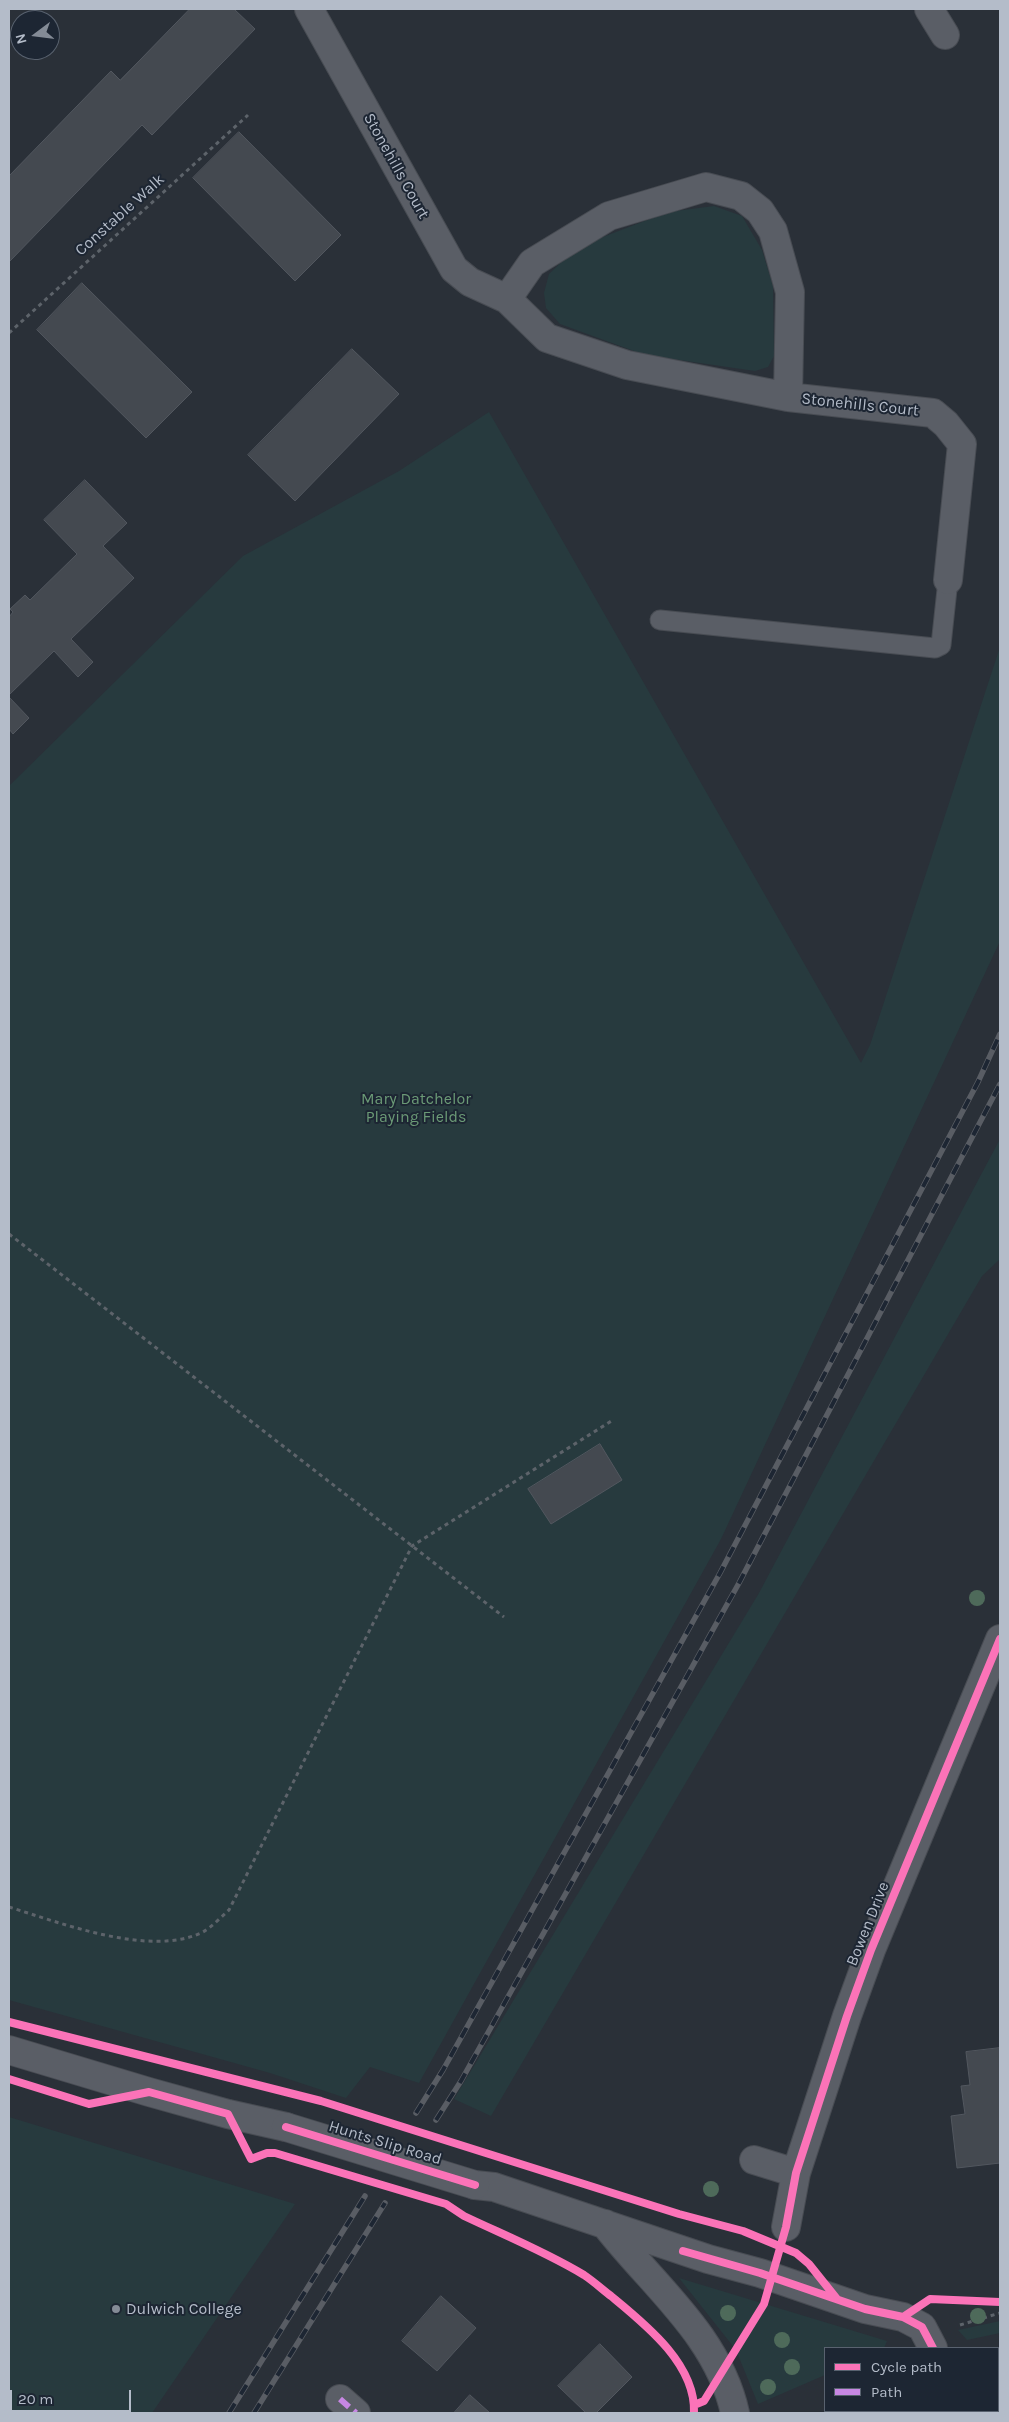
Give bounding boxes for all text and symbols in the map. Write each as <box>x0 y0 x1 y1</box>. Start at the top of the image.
north arrow <box>10 10 60 60</box>
text: N <box>11 32 31 46</box>
street label: Stonehills Court <box>359 110 433 222</box>
street label: Constable Walk <box>71 170 169 260</box>
street label: Stonehills Court <box>800 389 920 421</box>
park label: Mary Datchelor Playing Fields <box>361 1089 471 1127</box>
street label: Bowen Drive <box>842 1879 894 1969</box>
street label: Hunts Slip Road <box>326 2117 444 2169</box>
place label: Dulwich College <box>126 2299 242 2319</box>
marker: Dulwich College <box>110 2303 122 2315</box>
legend <box>824 2347 999 2412</box>
text: Cycle path <box>871 2358 942 2376</box>
scale bar <box>12 2380 134 2412</box>
text: Path <box>871 2383 902 2401</box>
text: 20 m <box>18 2390 53 2408</box>

